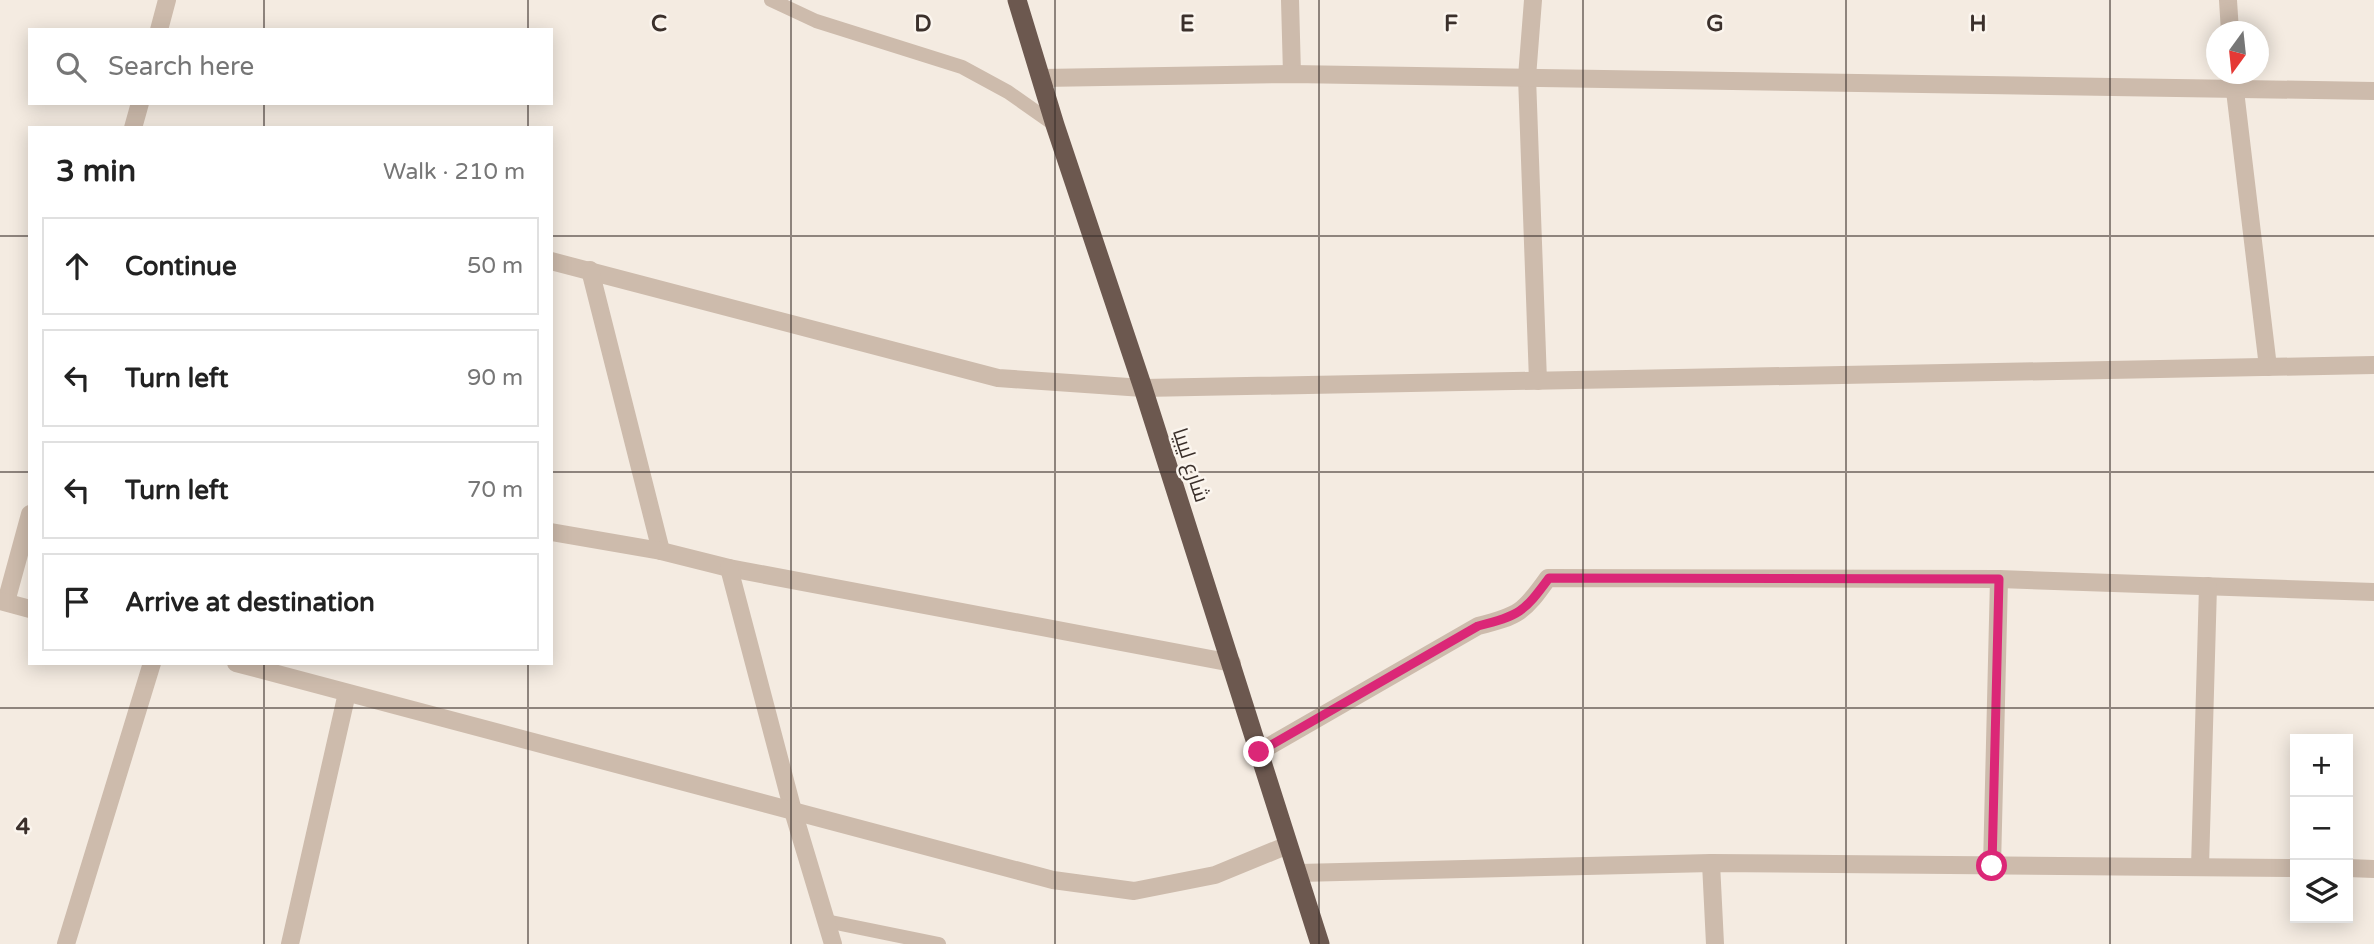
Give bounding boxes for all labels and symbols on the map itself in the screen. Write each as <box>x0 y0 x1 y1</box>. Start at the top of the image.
text: C <box>651 10 667 38</box>
text: D <box>914 10 932 38</box>
text: E <box>1180 10 1194 38</box>
text: F <box>1444 10 1458 38</box>
text: G <box>1706 10 1724 38</box>
text: H <box>1969 10 1987 38</box>
north arrow <box>2206 21 2269 84</box>
street label: شارع ليبيا <box>1166 425 1214 506</box>
route end <box>1243 736 1274 767</box>
text: 4 <box>16 813 31 841</box>
route start <box>1976 850 2007 881</box>

